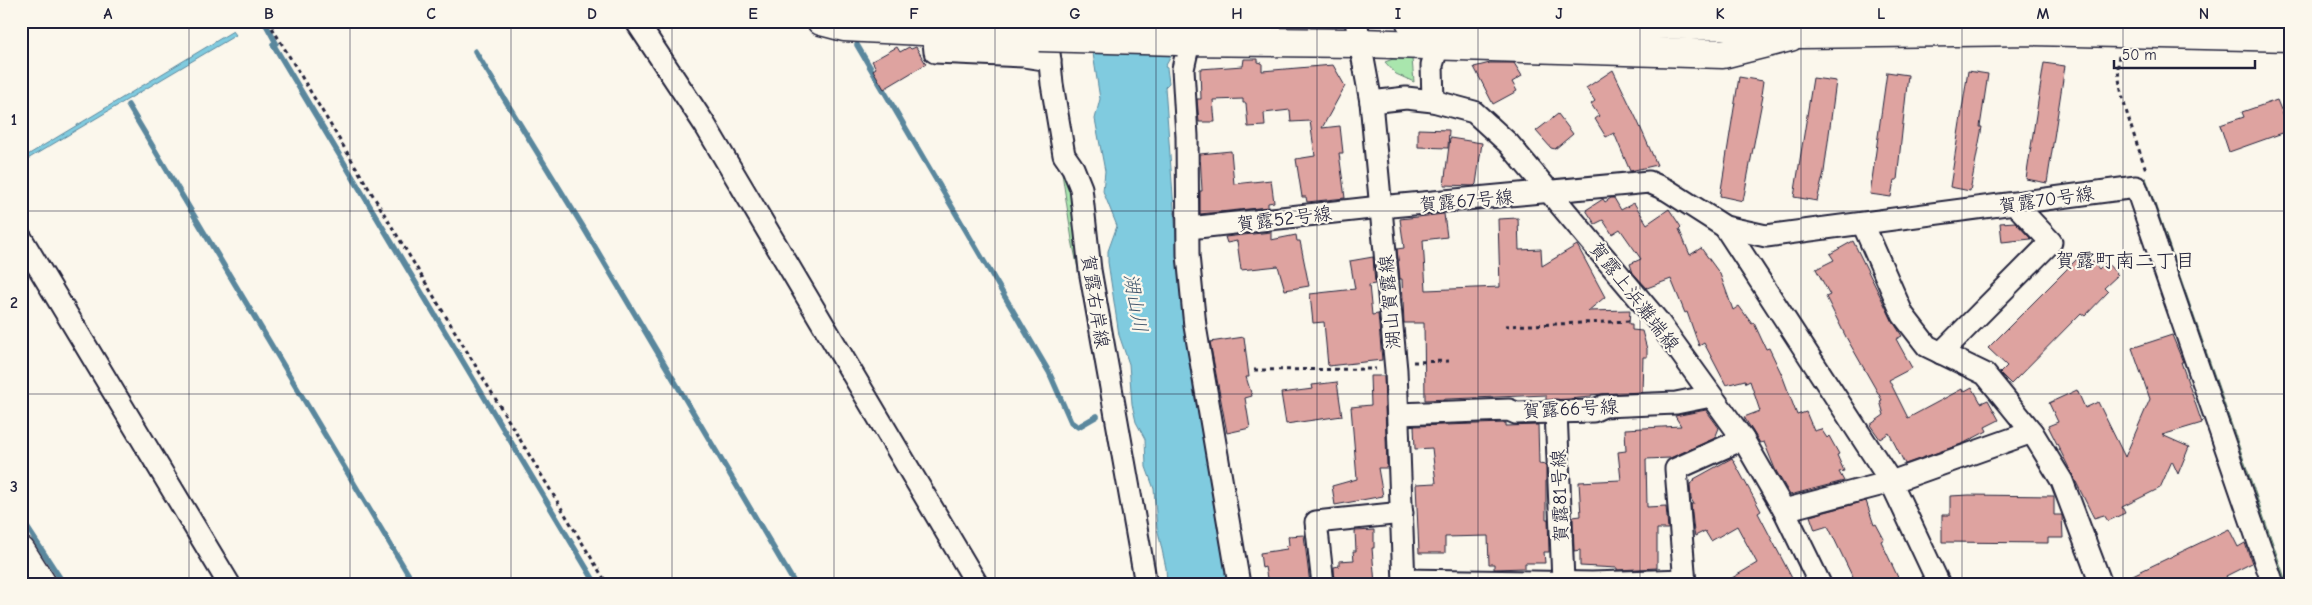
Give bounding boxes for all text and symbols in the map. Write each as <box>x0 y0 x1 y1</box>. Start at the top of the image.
text: A <box>104 5 113 23</box>
text: B <box>264 5 274 23</box>
text: C <box>426 5 436 23</box>
text: D <box>587 5 597 23</box>
text: E <box>748 5 758 23</box>
text: F <box>909 5 919 23</box>
text: G <box>1069 5 1081 23</box>
text: H <box>1231 5 1243 23</box>
text: I <box>1395 5 1401 23</box>
text: J <box>1555 5 1563 23</box>
text: K <box>1715 5 1725 23</box>
text: L <box>1877 5 1885 23</box>
text: M <box>2037 5 2050 23</box>
text: N <box>2199 5 2209 23</box>
scale bar <box>2114 38 2256 70</box>
text: 50 m <box>2122 46 2157 64</box>
text: 1 <box>11 111 17 129</box>
street label: 賀露70号線 <box>1997 182 2095 218</box>
street label: 賀露67号線 <box>1418 186 1515 216</box>
street label: 賀露52号線 <box>1235 202 1333 236</box>
street label: 賀露上浜灘端線 <box>1585 237 1684 356</box>
district label: 賀露町南二丁目 <box>2055 249 2195 272</box>
street label: 賀露右岸線 <box>1077 253 1113 350</box>
street label: 湖山賀露線 <box>1375 254 1405 350</box>
water label: 湖山川 <box>1119 272 1152 335</box>
text: 2 <box>10 294 18 312</box>
street label: 賀露66号線 <box>1521 395 1619 423</box>
street label: 賀露81号線 <box>1547 449 1573 543</box>
text: 3 <box>10 478 18 496</box>

